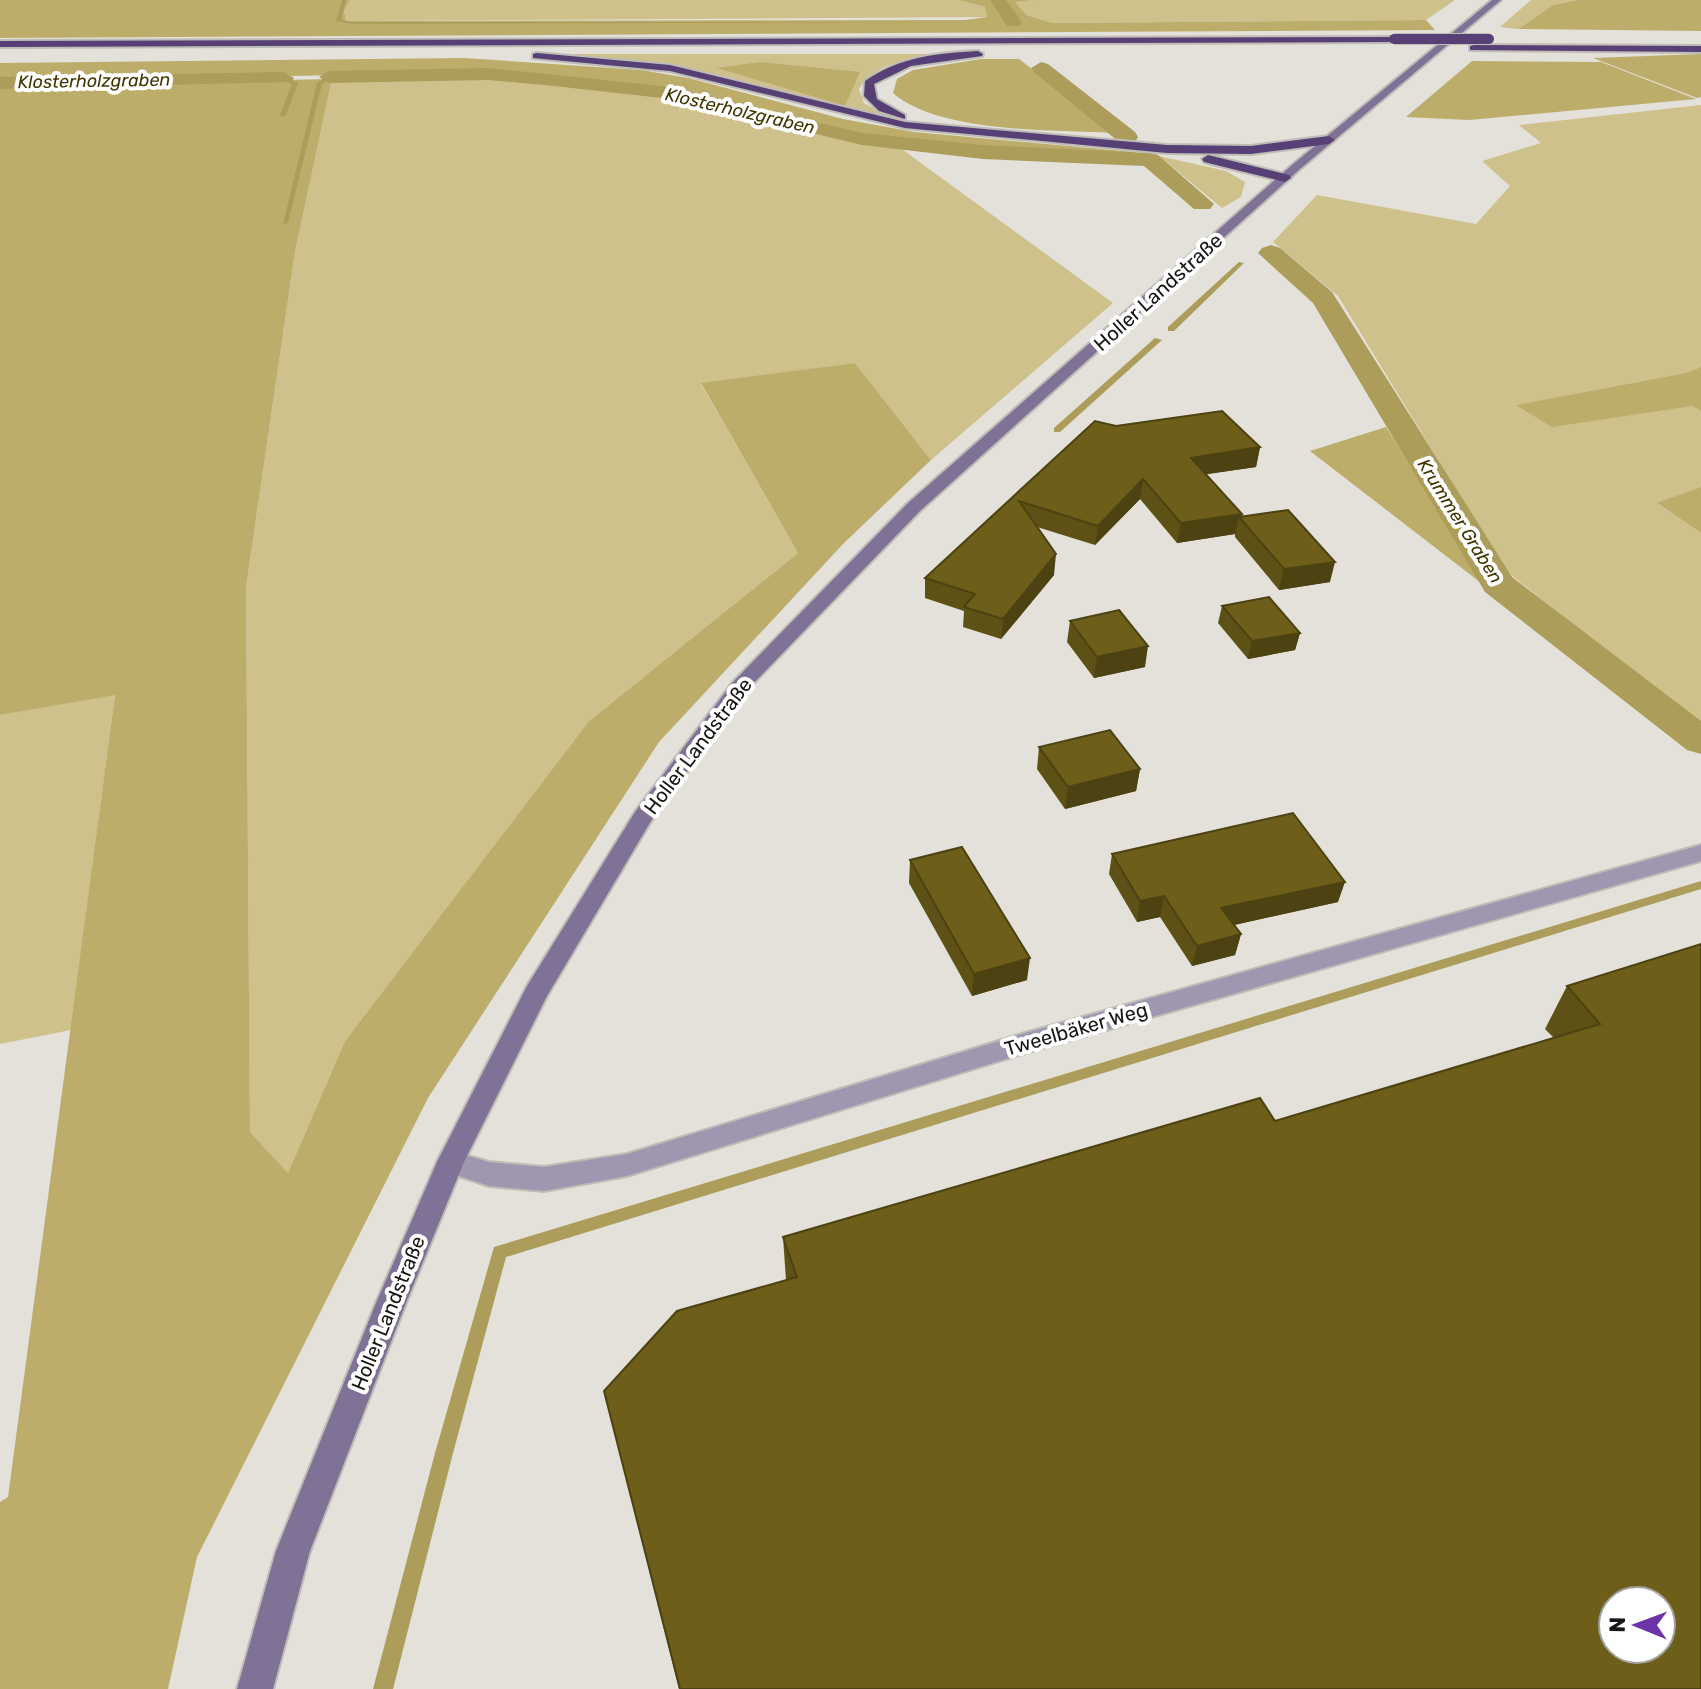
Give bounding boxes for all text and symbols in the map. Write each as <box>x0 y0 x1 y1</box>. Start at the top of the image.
water label: Klosterholzgraben <box>17 69 171 93</box>
water label: Klosterholzgraben <box>663 83 817 139</box>
street label: Holler Landstraße <box>1089 228 1227 356</box>
water label: Krummer Graben <box>1413 455 1507 587</box>
street label: Holler Landstraße <box>639 673 757 819</box>
street label: Tweelbäker Weg <box>1002 997 1150 1061</box>
street label: Holler Landstraße <box>346 1232 430 1394</box>
north arrow <box>1597 1585 1677 1665</box>
text: N <box>1604 1617 1631 1633</box>

